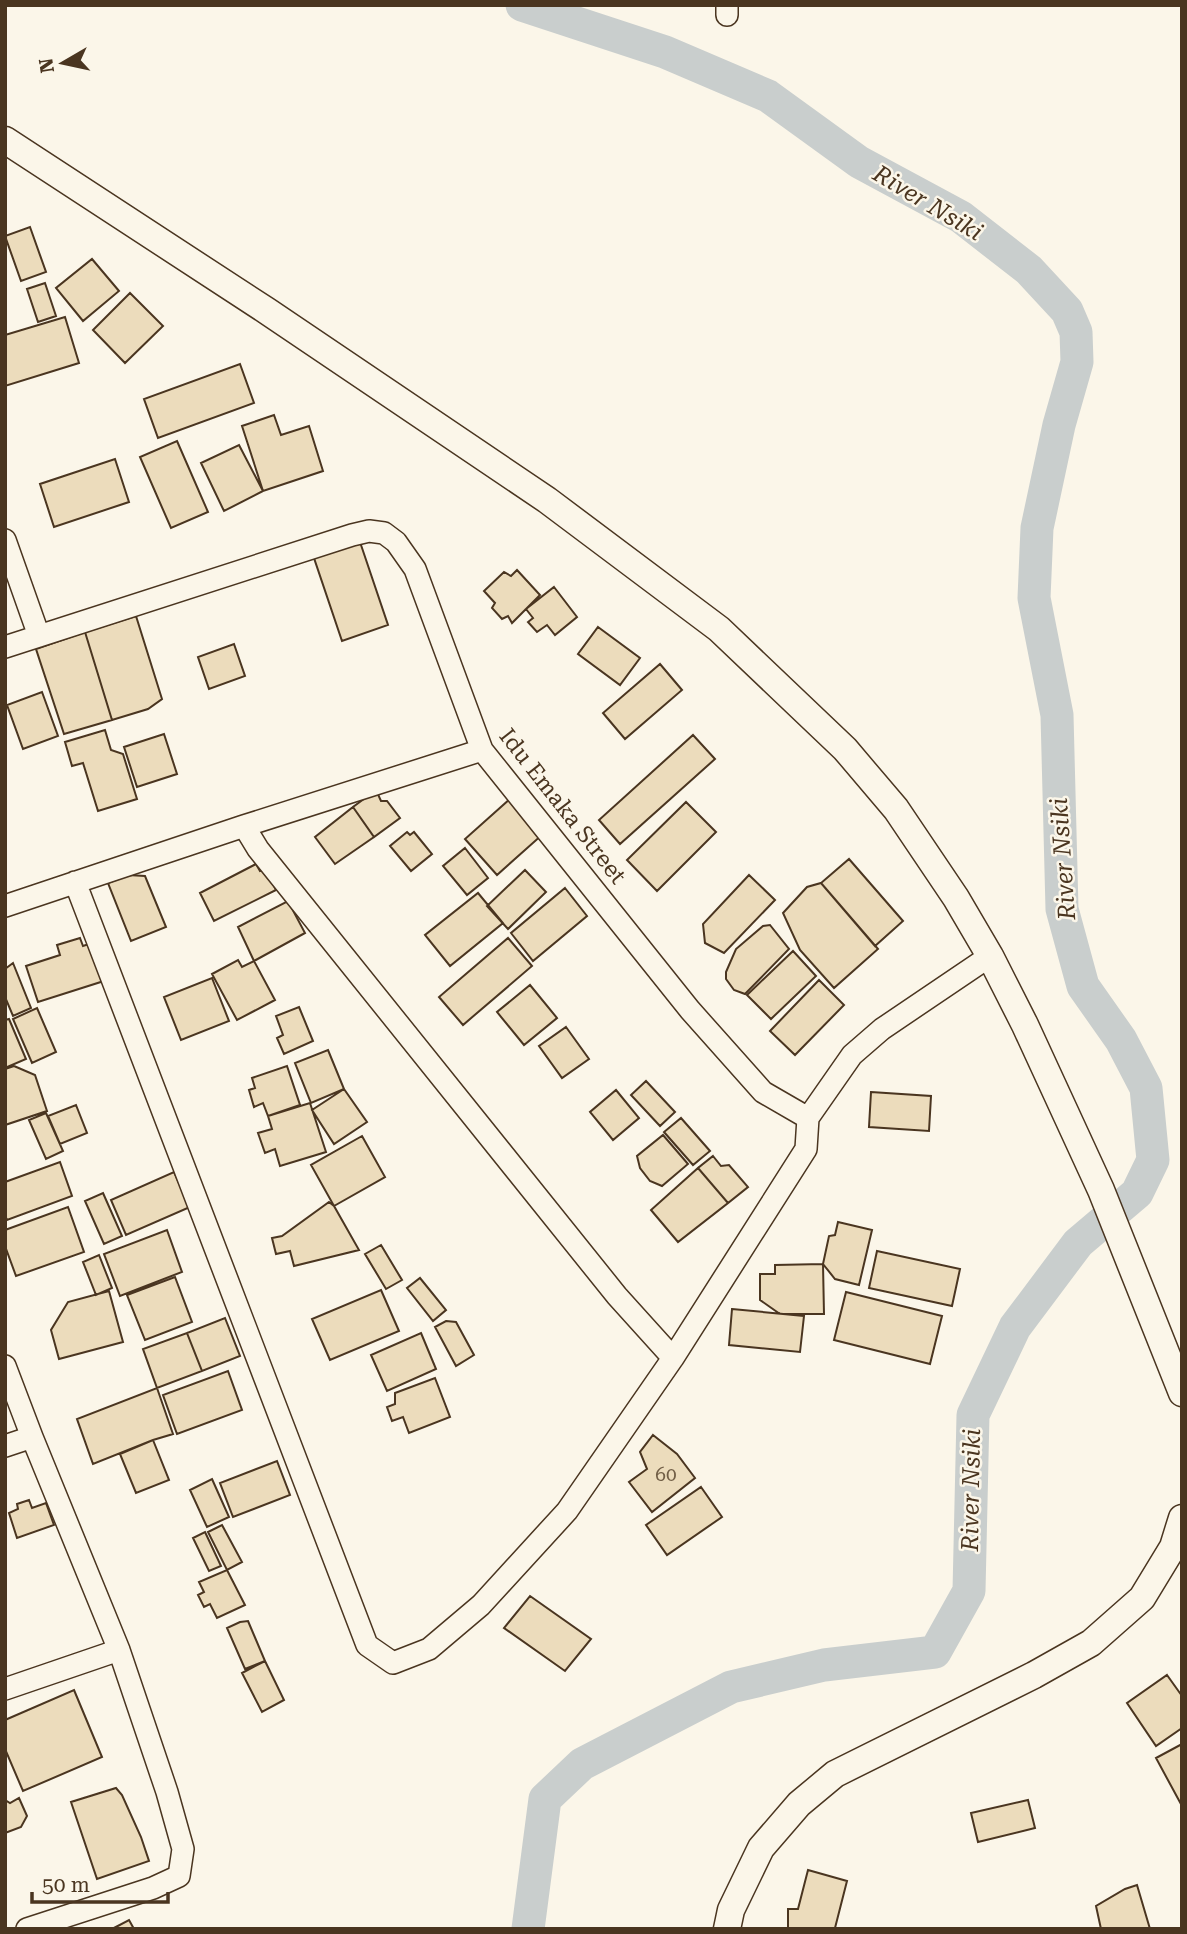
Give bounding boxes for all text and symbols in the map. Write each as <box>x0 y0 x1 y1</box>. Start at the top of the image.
north arrow <box>28 28 98 98</box>
text: N <box>34 56 59 75</box>
water label: River Nsiki <box>867 159 988 247</box>
street label: Idu Emaka Street <box>494 723 632 890</box>
water label: River Nsiki <box>1045 797 1081 922</box>
water label: River Nsiki <box>956 1428 986 1553</box>
house number: 60 <box>655 1463 677 1486</box>
scale bar <box>32 1860 168 1904</box>
text: 50 m <box>42 1873 90 1897</box>

